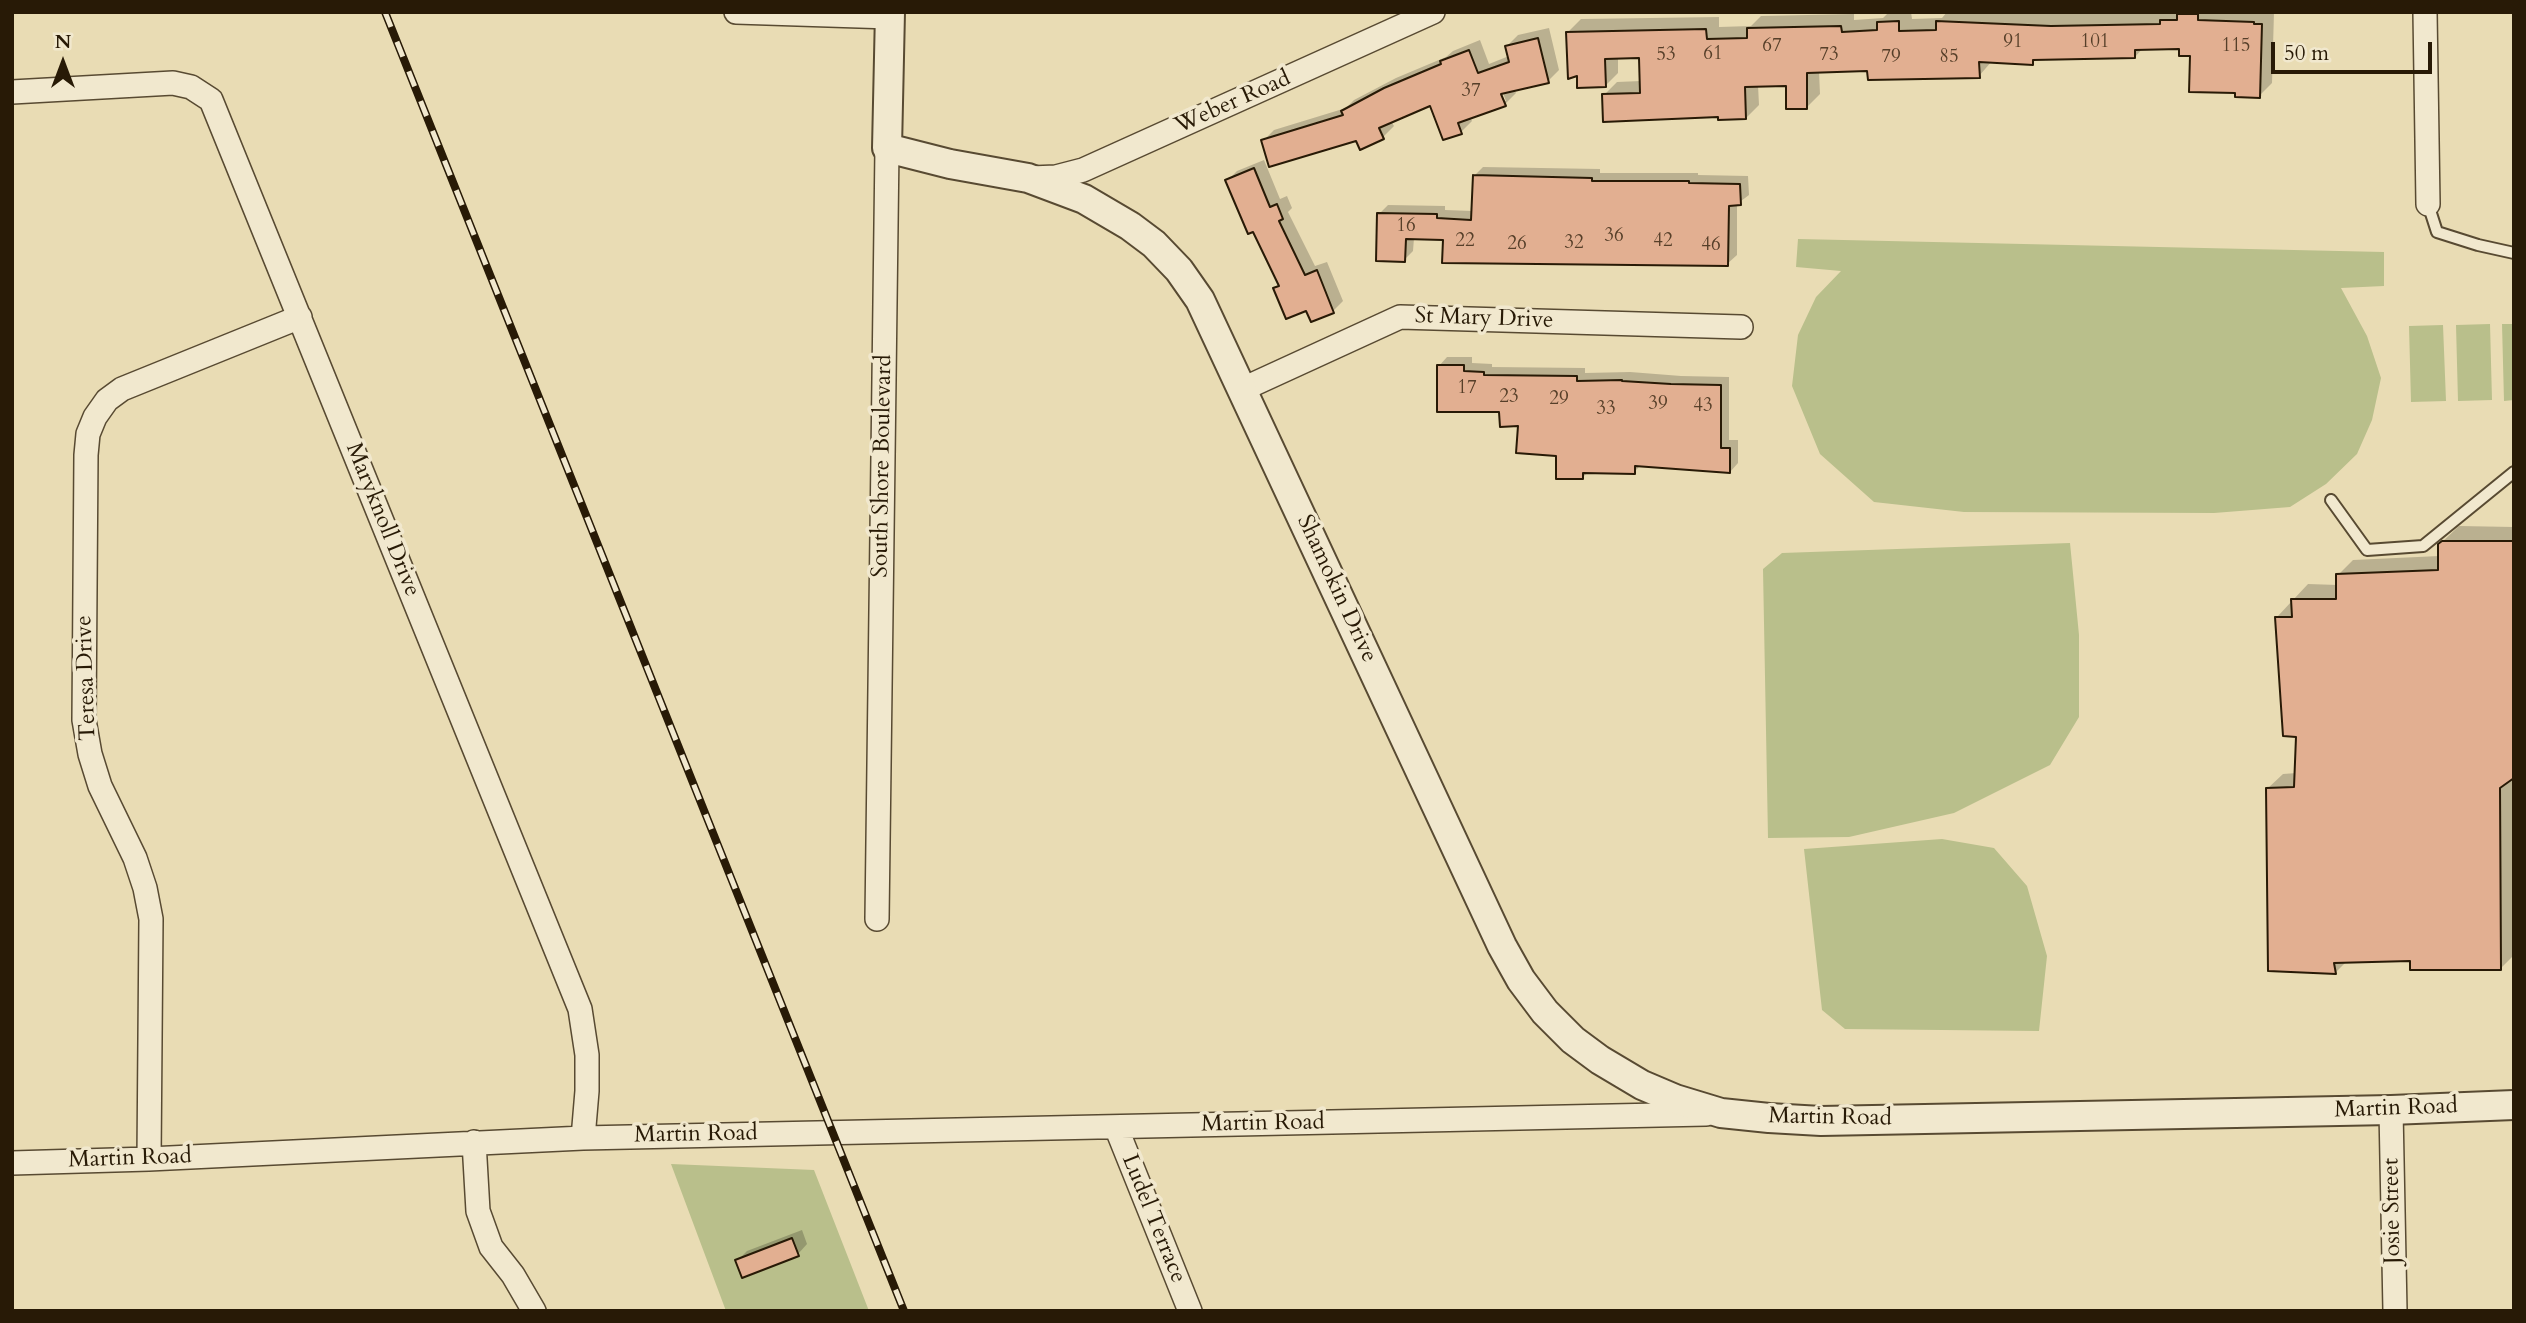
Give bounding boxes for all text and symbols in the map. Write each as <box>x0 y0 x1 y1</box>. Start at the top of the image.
north arrow <box>28 28 98 98</box>
scale bar <box>2274 28 2435 72</box>
text: N <box>55 29 71 55</box>
house number: 91 <box>2003 32 2023 54</box>
house number: 101 <box>2080 32 2110 54</box>
house number: 67 <box>1762 36 1782 58</box>
house number: 115 <box>2221 36 2251 58</box>
text: 50 m <box>2284 39 2329 68</box>
house number: 61 <box>1703 44 1723 66</box>
house number: 53 <box>1656 45 1676 67</box>
house number: 73 <box>1819 45 1839 67</box>
house number: 79 <box>1881 47 1901 69</box>
house number: 85 <box>1939 47 1959 69</box>
street label: Weber Road <box>1171 65 1295 141</box>
house number: 37 <box>1461 81 1481 103</box>
house number: 16 <box>1396 216 1416 238</box>
house number: 36 <box>1604 226 1624 248</box>
house number: 22 <box>1455 231 1475 253</box>
house number: 42 <box>1653 231 1673 253</box>
house number: 32 <box>1564 233 1584 255</box>
house number: 26 <box>1507 234 1527 256</box>
house number: 46 <box>1701 235 1721 257</box>
street label: St Mary Drive <box>1414 303 1554 335</box>
street label: South Shore Boulevard <box>867 354 899 578</box>
house number: 17 <box>1457 378 1477 400</box>
house number: 23 <box>1499 387 1519 409</box>
house number: 29 <box>1549 389 1569 411</box>
house number: 39 <box>1648 394 1668 416</box>
house number: 43 <box>1693 396 1713 418</box>
house number: 33 <box>1596 399 1616 421</box>
street label: Maryknoll Drive <box>339 439 425 601</box>
street label: Shamokin Drive <box>1290 511 1382 667</box>
street label: Teresa Drive <box>71 615 103 741</box>
street label: Martin Road <box>2334 1093 2458 1125</box>
street label: Martin Road <box>1768 1103 1892 1133</box>
street label: Martin Road <box>1201 1109 1325 1139</box>
street label: Martin Road <box>634 1120 758 1150</box>
street label: Martin Road <box>68 1143 192 1175</box>
street label: Ludel Terrace <box>1115 1151 1191 1287</box>
street label: Josie Street <box>2378 1158 2408 1264</box>

